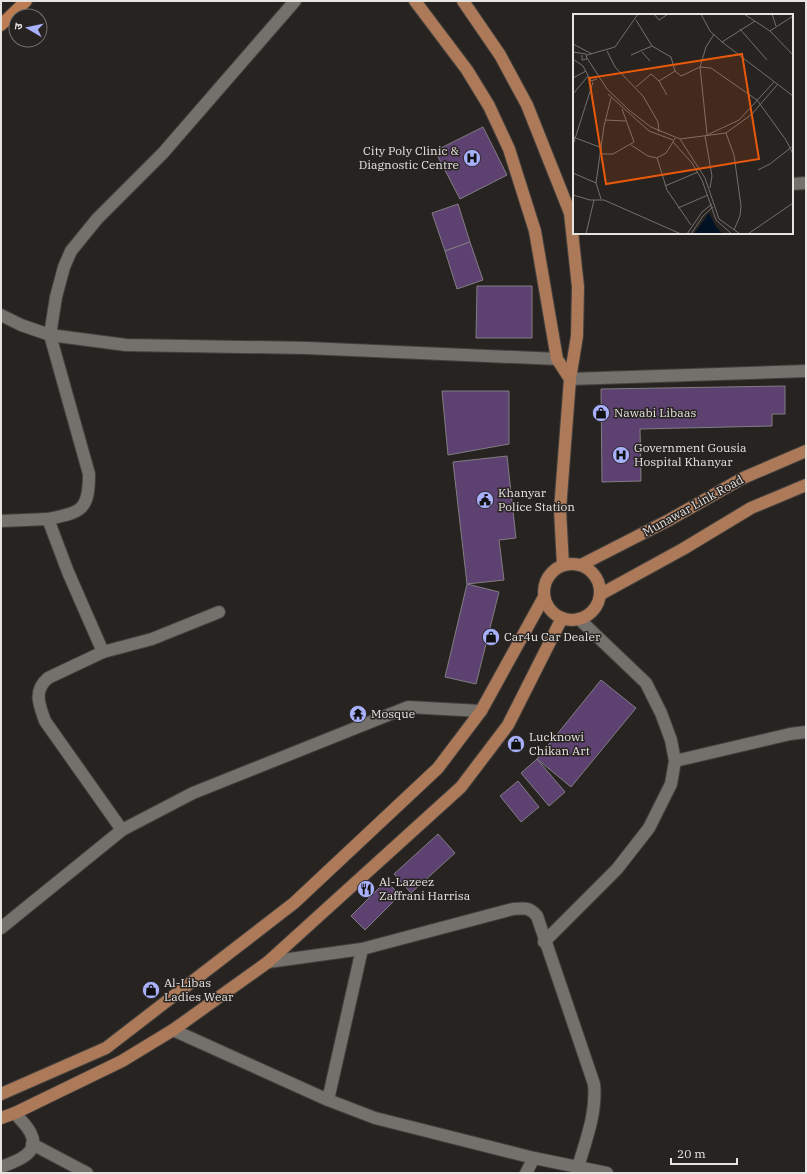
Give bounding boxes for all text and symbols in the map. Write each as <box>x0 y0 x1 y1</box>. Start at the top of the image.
north arrow <box>8 8 48 48</box>
inset map <box>573 14 793 234</box>
text: उ <box>11 22 26 31</box>
place label: City Poly Clinic & Diagnostic Centre <box>359 143 459 172</box>
hospital icon: City Poly Clinic & Diagnostic Centre <box>462 148 482 168</box>
shop icon: Nawabi Libaas <box>591 403 611 423</box>
place label: Nawabi Libaas <box>614 405 696 420</box>
place label: Government Gousia Hospital Khanyar <box>634 440 747 469</box>
hospital icon: Government Gousia Hospital Khanyar <box>611 445 631 465</box>
street label: Munawar Link Road <box>640 472 746 539</box>
place label: Khanyar Police Station <box>498 485 575 514</box>
public building icon: Khanyar Police Station <box>475 490 495 510</box>
shop icon: Car4u Car Dealer <box>481 627 501 647</box>
place label: Car4u Car Dealer <box>504 629 601 644</box>
temple icon: Mosque <box>348 704 368 724</box>
place label: Mosque <box>371 706 415 721</box>
place label: Lucknowi Chikan Art <box>529 729 590 758</box>
shop icon: Lucknowi Chikan Art <box>506 734 526 754</box>
place label: Al-Lazeez Zaffrani Harrisa <box>379 874 471 903</box>
restaurant icon: Al-Lazeez Zaffrani Harrisa <box>356 879 376 899</box>
place label: Al-Libas Ladies Wear <box>164 975 234 1004</box>
shop icon: Al-Libas Ladies Wear <box>141 980 161 1000</box>
scale bar <box>671 1140 737 1166</box>
text: 20 m <box>677 1146 706 1161</box>

